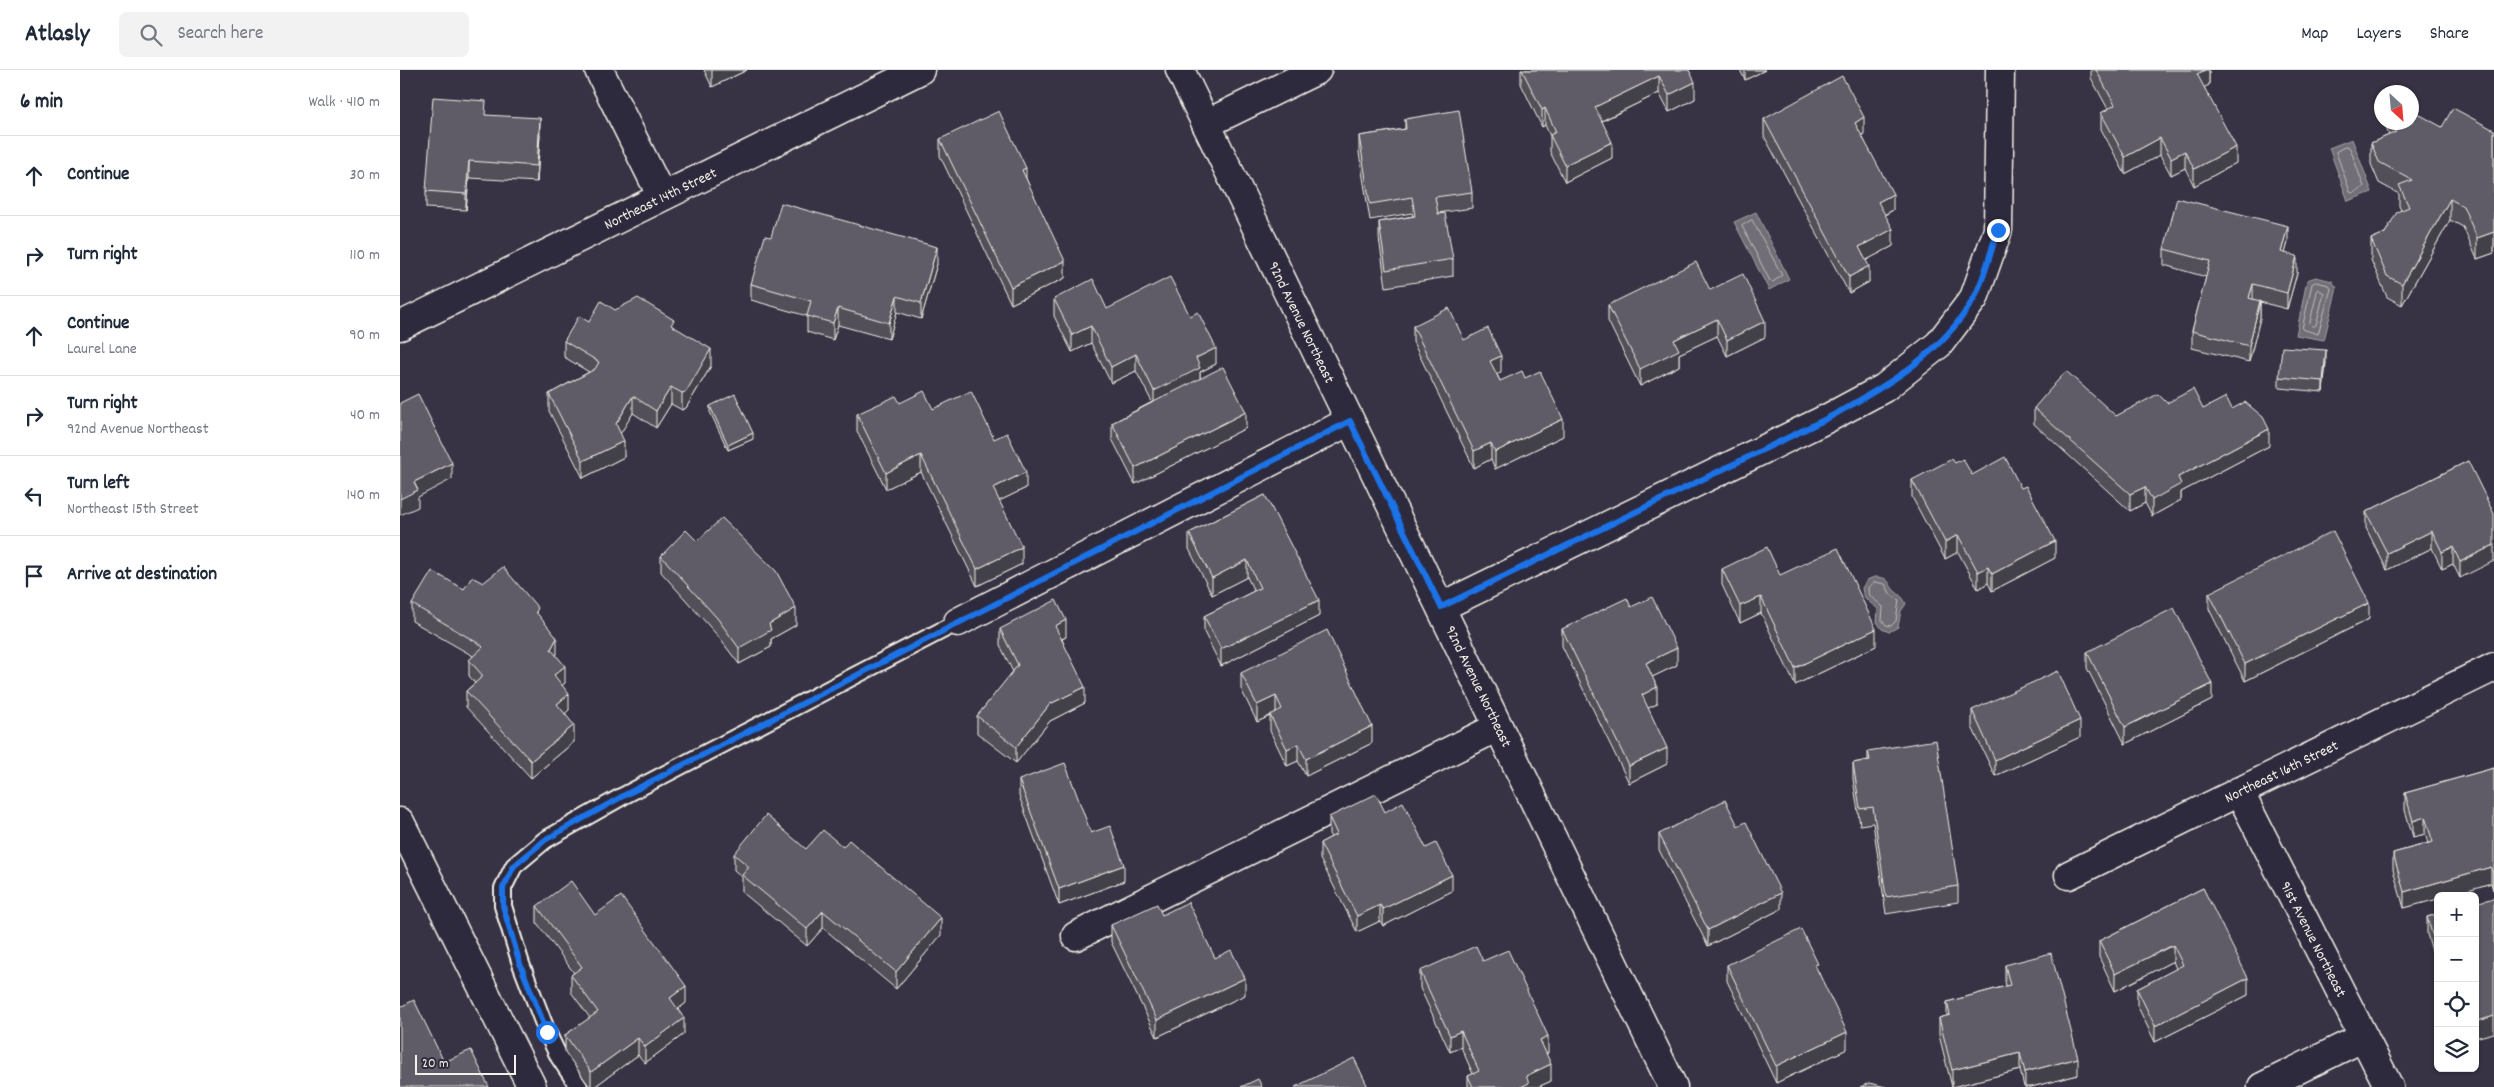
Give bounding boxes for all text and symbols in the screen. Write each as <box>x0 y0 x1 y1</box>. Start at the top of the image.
search box <box>119 12 469 57</box>
text: Atlasly <box>25 18 89 52</box>
icon: search <box>137 21 165 49</box>
text: Search here <box>177 21 263 48</box>
text: Map <box>2301 22 2328 47</box>
text: Layers <box>2356 22 2402 47</box>
text: Share <box>2430 22 2469 47</box>
north arrow <box>2374 85 2419 130</box>
text: 6 min <box>20 88 63 118</box>
text: Walk · 410 m <box>308 91 380 114</box>
icon: ahead <box>20 162 48 190</box>
text: Continue <box>67 162 129 189</box>
street label: Northeast 14th Street <box>601 163 721 237</box>
text: 30 m <box>350 164 380 187</box>
route end <box>1987 219 2010 242</box>
icon: right <box>20 242 48 270</box>
text: Turn right <box>67 242 138 269</box>
text: 110 m <box>350 244 380 267</box>
street label: 92nd Avenue Northeast <box>1261 258 1339 388</box>
text: Continue <box>67 311 129 338</box>
icon: ahead <box>20 322 48 350</box>
text: 90 m <box>349 324 380 347</box>
text: Laurel Lane <box>67 338 137 361</box>
text: Turn right <box>67 391 138 418</box>
icon: right <box>20 402 48 430</box>
text: 40 m <box>350 404 380 427</box>
text: 92nd Avenue Northeast <box>67 418 209 441</box>
text: Turn left <box>67 471 130 498</box>
icon: left <box>20 482 48 510</box>
text: 140 m <box>346 484 380 507</box>
text: Northeast 15th Street <box>67 498 199 521</box>
icon: arrive <box>20 562 48 590</box>
text: Arrive at destination <box>67 562 217 589</box>
street label: 92nd Avenue Northeast <box>1438 622 1516 752</box>
street label: Northeast 16th Street <box>2221 736 2343 810</box>
street label: 91st Avenue Northeast <box>2273 878 2351 1002</box>
map controls <box>2434 892 2479 1072</box>
button: + <box>2434 892 2479 937</box>
button: − <box>2434 937 2479 982</box>
button: locate <box>2434 982 2479 1027</box>
route start <box>536 1021 559 1044</box>
button: layers <box>2434 1027 2479 1072</box>
scale bar <box>415 1052 516 1075</box>
text: 20 m <box>422 1054 449 1074</box>

